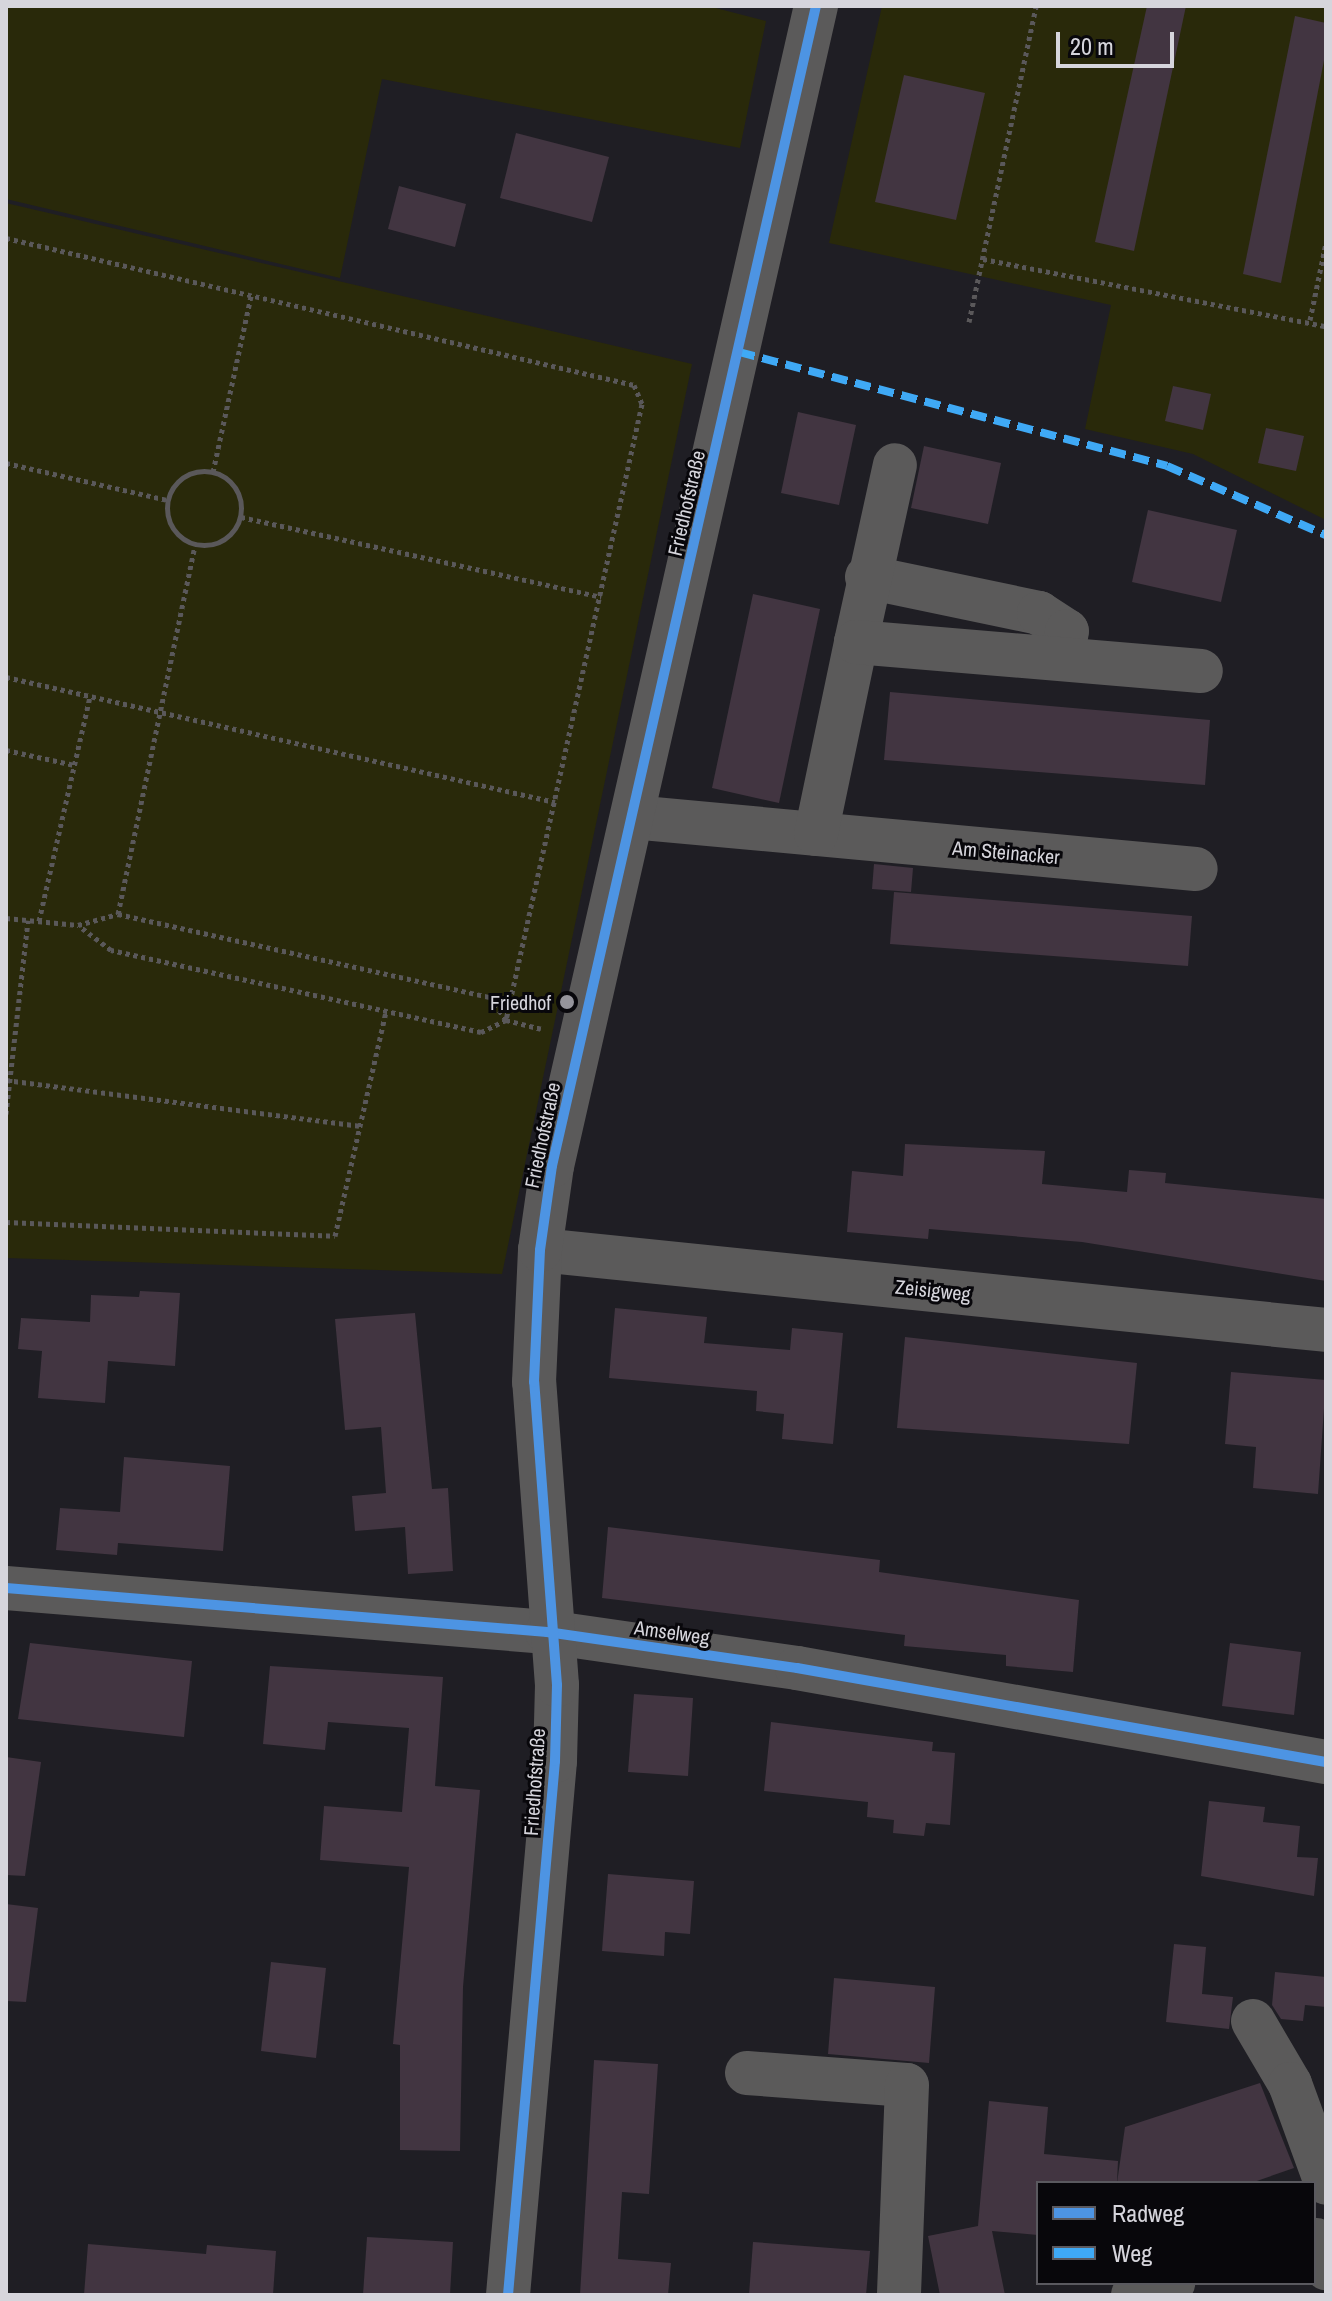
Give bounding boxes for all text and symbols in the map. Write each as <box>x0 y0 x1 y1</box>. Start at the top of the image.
scale bar <box>1060 16 1178 66</box>
text: 20 m <box>1070 30 1114 62</box>
street label: Friedhofstraße <box>662 448 710 558</box>
street label: Am Steinacker <box>951 835 1061 869</box>
place label: Friedhof <box>490 990 551 1014</box>
marker: Friedhof <box>558 993 576 1011</box>
street label: Friedhofstraße <box>519 1080 565 1190</box>
street label: Zeisigweg <box>894 1274 972 1306</box>
street label: Amselweg <box>633 1615 711 1649</box>
street label: Friedhofstraße <box>518 1728 550 1836</box>
legend <box>1036 2181 1316 2285</box>
text: Radweg <box>1112 2197 1184 2229</box>
text: Weg <box>1112 2237 1152 2269</box>

